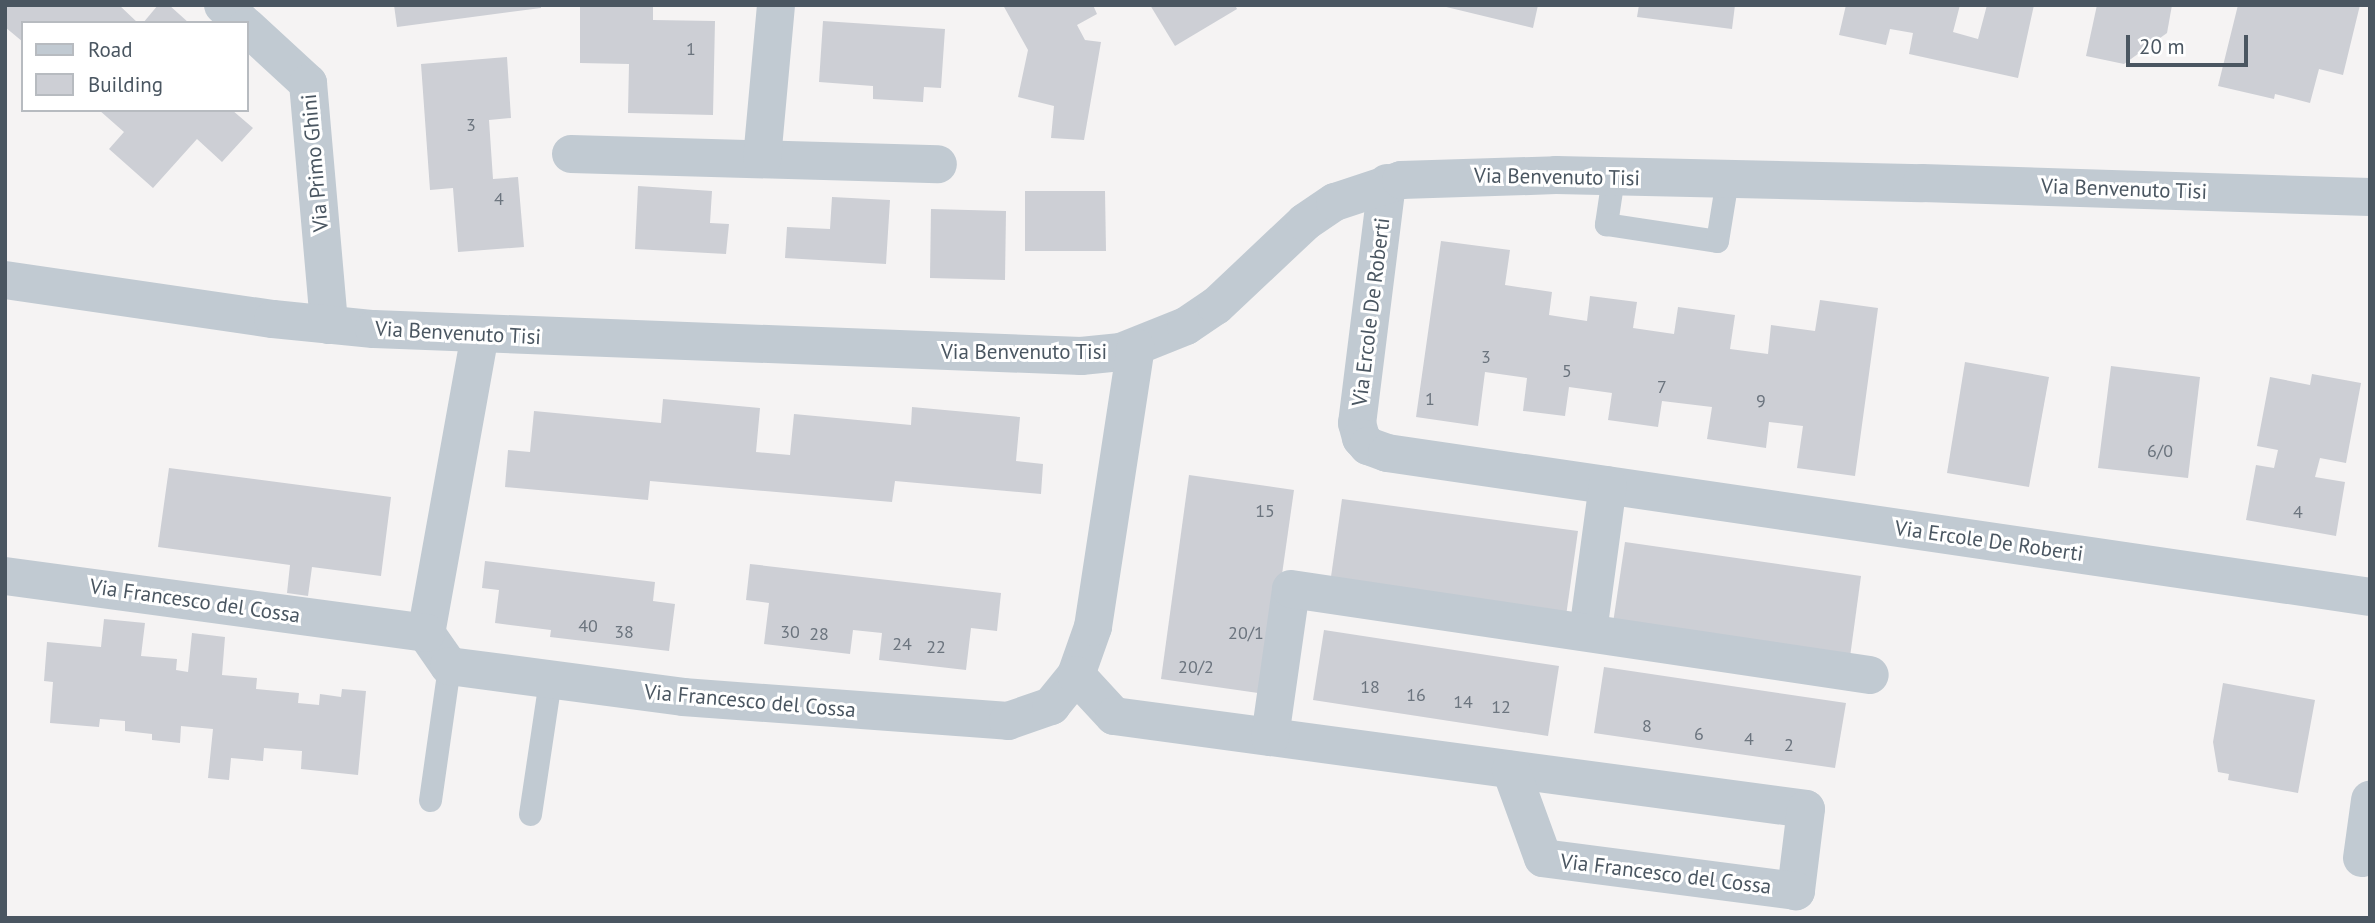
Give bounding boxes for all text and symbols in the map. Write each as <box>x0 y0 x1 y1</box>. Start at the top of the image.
legend <box>21 21 248 112</box>
scale bar <box>2130 21 2252 65</box>
text: 20 m <box>2139 33 2185 60</box>
text: Road <box>88 36 132 63</box>
house number: 1 <box>686 38 696 60</box>
text: Building <box>88 71 163 98</box>
street label: Via Primo Ghini <box>296 93 334 233</box>
house number: 3 <box>466 114 476 136</box>
street label: Via Benvenuto Tisi <box>1473 163 1641 191</box>
street label: Via Benvenuto Tisi <box>2040 173 2208 205</box>
house number: 4 <box>494 188 504 210</box>
street label: Via Ercole De Roberti <box>1347 216 1395 408</box>
street label: Via Benvenuto Tisi <box>374 316 542 350</box>
street label: Via Benvenuto Tisi <box>941 339 1107 365</box>
house number: 3 <box>1481 346 1491 368</box>
house number: 5 <box>1562 360 1572 382</box>
house number: 7 <box>1657 376 1667 398</box>
house number: 1 <box>1425 388 1435 410</box>
house number: 9 <box>1756 390 1766 412</box>
house number: 6/0 <box>2147 440 2173 462</box>
house number: 15 <box>1255 500 1275 522</box>
house number: 4 <box>2293 501 2303 523</box>
street label: Via Ercole De Roberti <box>1893 515 2085 567</box>
street label: Via Francesco del Cossa <box>88 574 302 628</box>
house number: 40 <box>578 615 598 637</box>
house number: 38 <box>614 621 634 643</box>
house number: 30 <box>780 621 800 643</box>
house number: 20/1 <box>1228 622 1264 644</box>
house number: 28 <box>809 623 829 645</box>
house number: 24 <box>892 633 912 655</box>
house number: 22 <box>926 636 946 658</box>
house number: 20/2 <box>1178 656 1214 678</box>
house number: 18 <box>1360 676 1380 698</box>
street label: Via Francesco del Cossa <box>643 679 857 723</box>
house number: 16 <box>1406 684 1426 706</box>
house number: 14 <box>1453 691 1473 713</box>
house number: 12 <box>1491 696 1511 718</box>
house number: 8 <box>1642 715 1652 737</box>
house number: 6 <box>1694 723 1704 745</box>
house number: 4 <box>1744 728 1754 750</box>
house number: 2 <box>1784 734 1794 756</box>
street label: Via Francesco del Cossa <box>1559 849 1773 899</box>

